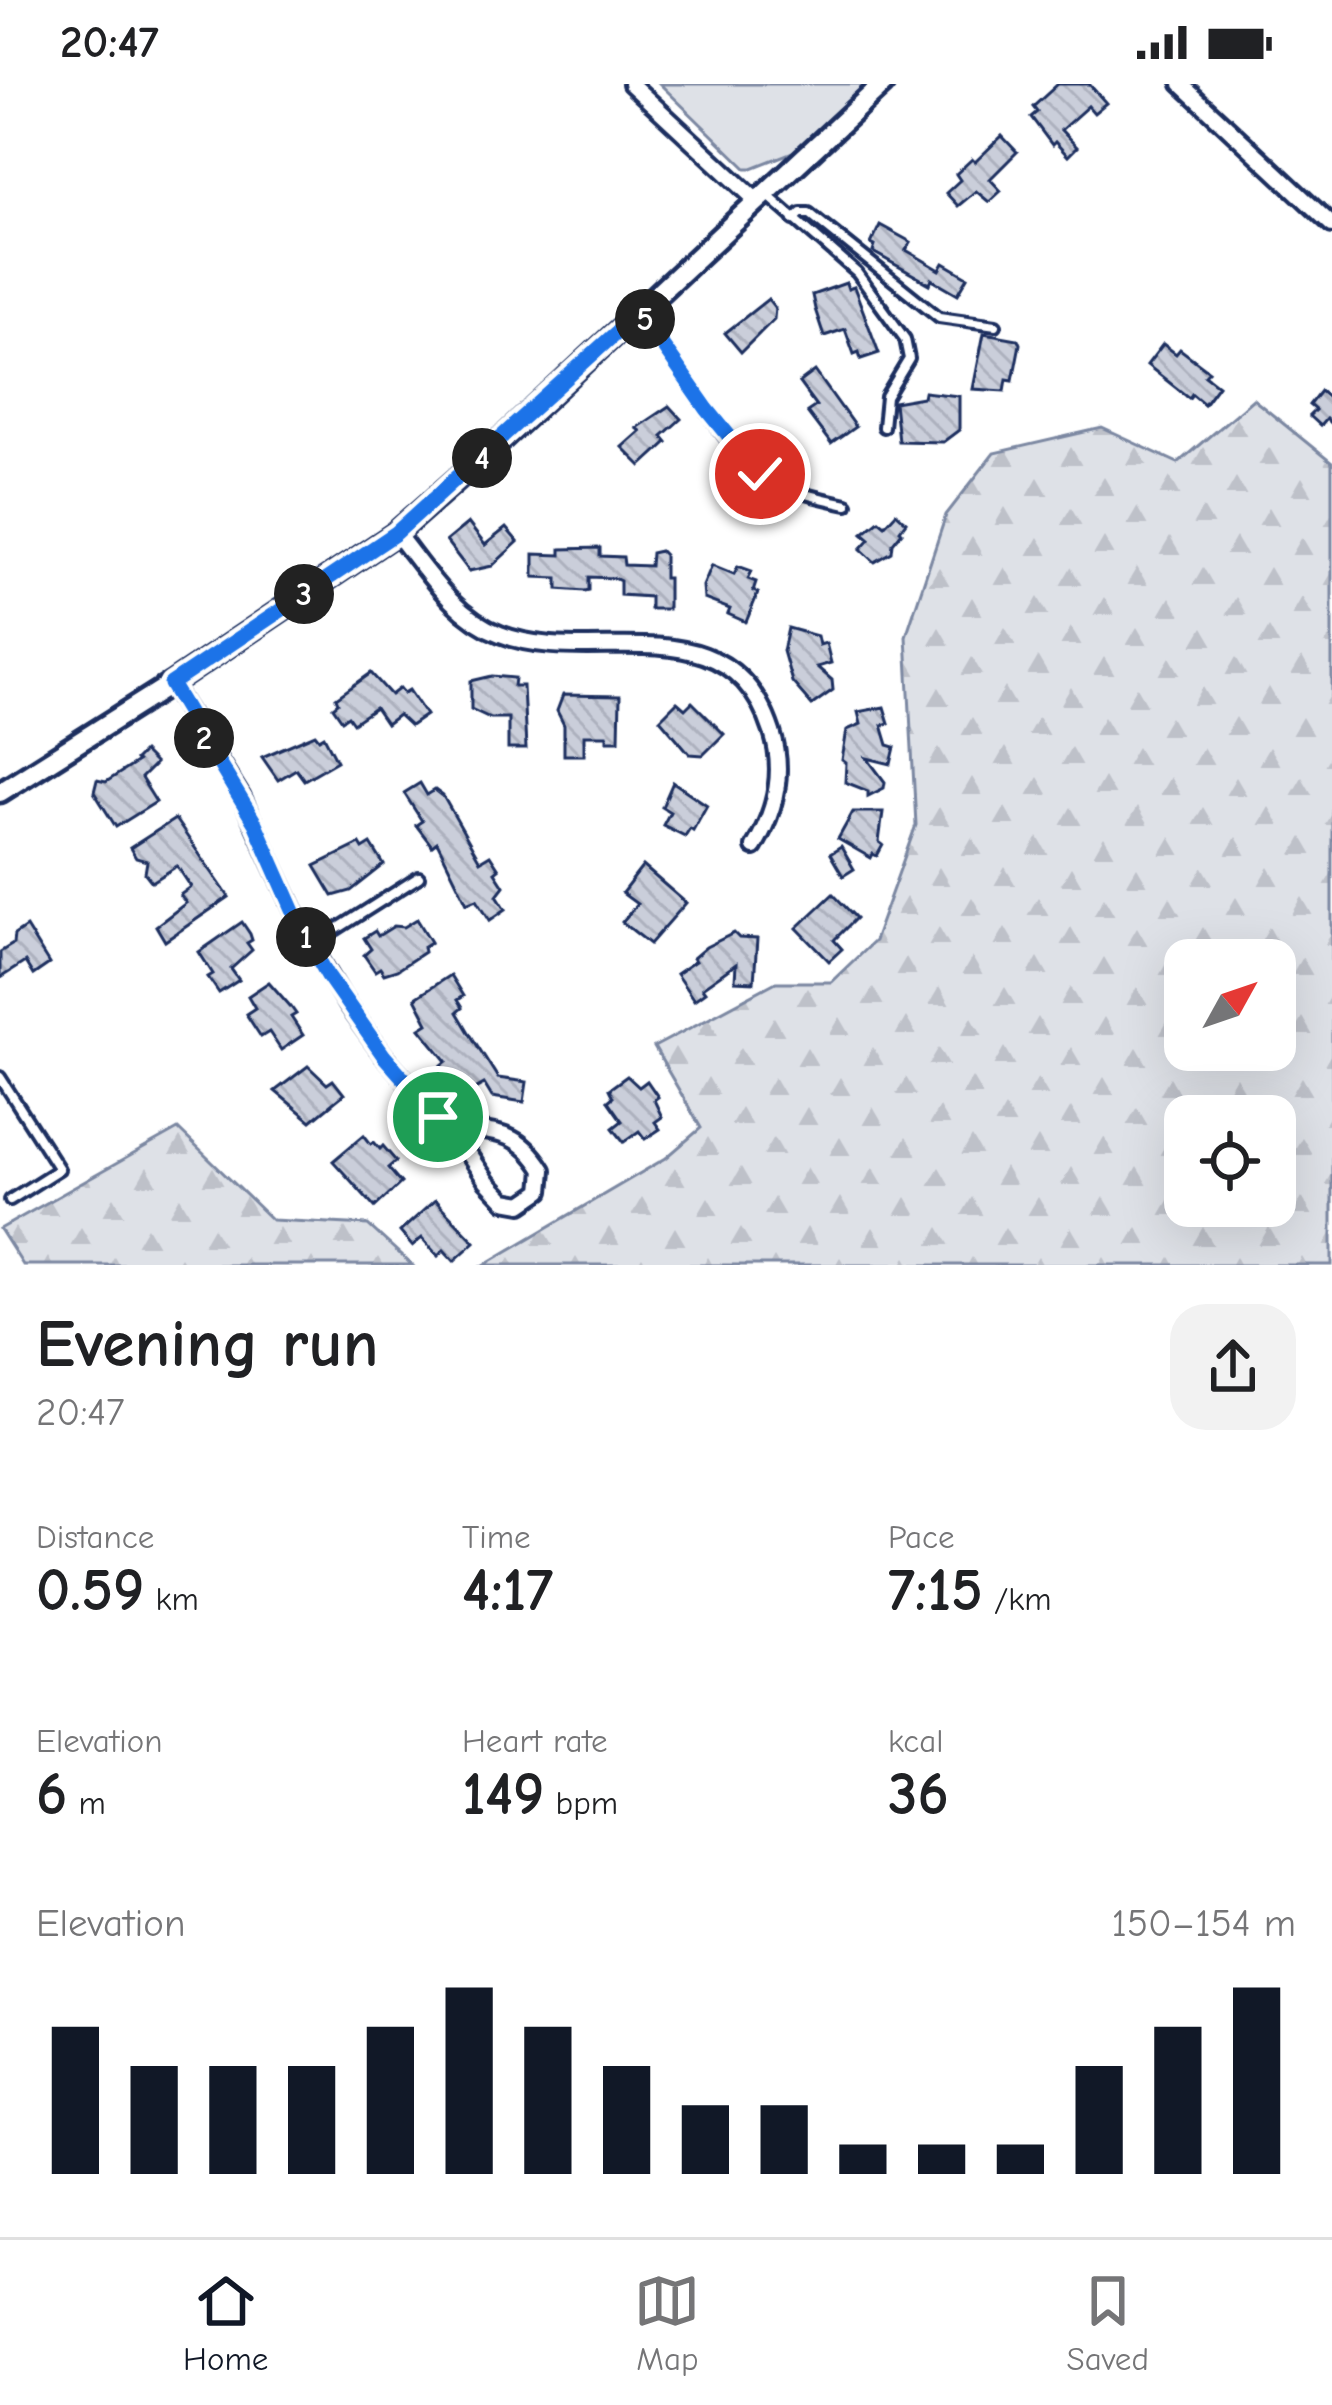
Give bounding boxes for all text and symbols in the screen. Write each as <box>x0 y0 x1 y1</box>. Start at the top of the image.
text: 20:47 <box>60 16 159 68</box>
pin: 5 <box>615 289 675 349</box>
text: 5 <box>636 300 654 338</box>
pin <box>709 423 811 525</box>
pin: 4 <box>452 428 512 488</box>
text: 4 <box>474 439 490 477</box>
icon: check <box>727 441 793 507</box>
pin: 3 <box>274 564 334 624</box>
text: 3 <box>296 575 312 613</box>
pin: 2 <box>174 708 234 768</box>
text: 2 <box>196 719 212 757</box>
pin: 1 <box>276 907 336 967</box>
text: 1 <box>300 918 312 956</box>
north arrow <box>1164 939 1296 1071</box>
map controls <box>1164 939 1296 1227</box>
pin <box>387 1066 489 1168</box>
icon: arrive <box>405 1084 471 1150</box>
button: locate <box>1164 1095 1296 1227</box>
button: share <box>1170 1304 1296 1430</box>
text: Evening run <box>36 1307 378 1383</box>
text: 20:47 <box>36 1390 125 1435</box>
text: Distance <box>36 1518 154 1556</box>
text: Time <box>462 1518 531 1556</box>
text: Pace <box>888 1518 955 1556</box>
text: 0.59 <box>36 1556 144 1625</box>
text: 4:17 <box>462 1556 553 1625</box>
text: 7:15 <box>888 1556 983 1625</box>
text: km <box>144 1580 199 1618</box>
text: /km <box>983 1580 1052 1618</box>
text: Elevation <box>36 1722 162 1760</box>
text: Heart rate <box>462 1722 608 1760</box>
text: kcal <box>888 1722 943 1760</box>
text: 6 <box>36 1760 67 1829</box>
text: 149 <box>462 1760 545 1829</box>
text: 36 <box>888 1760 949 1829</box>
text: m <box>67 1784 106 1822</box>
text: bpm <box>545 1784 618 1822</box>
text: Elevation <box>36 1901 185 1946</box>
text: 150–154 m <box>1112 1901 1296 1946</box>
tab: Home <box>183 2268 268 2378</box>
tab: Map <box>634 2268 700 2378</box>
tab: Saved <box>1066 2268 1149 2378</box>

